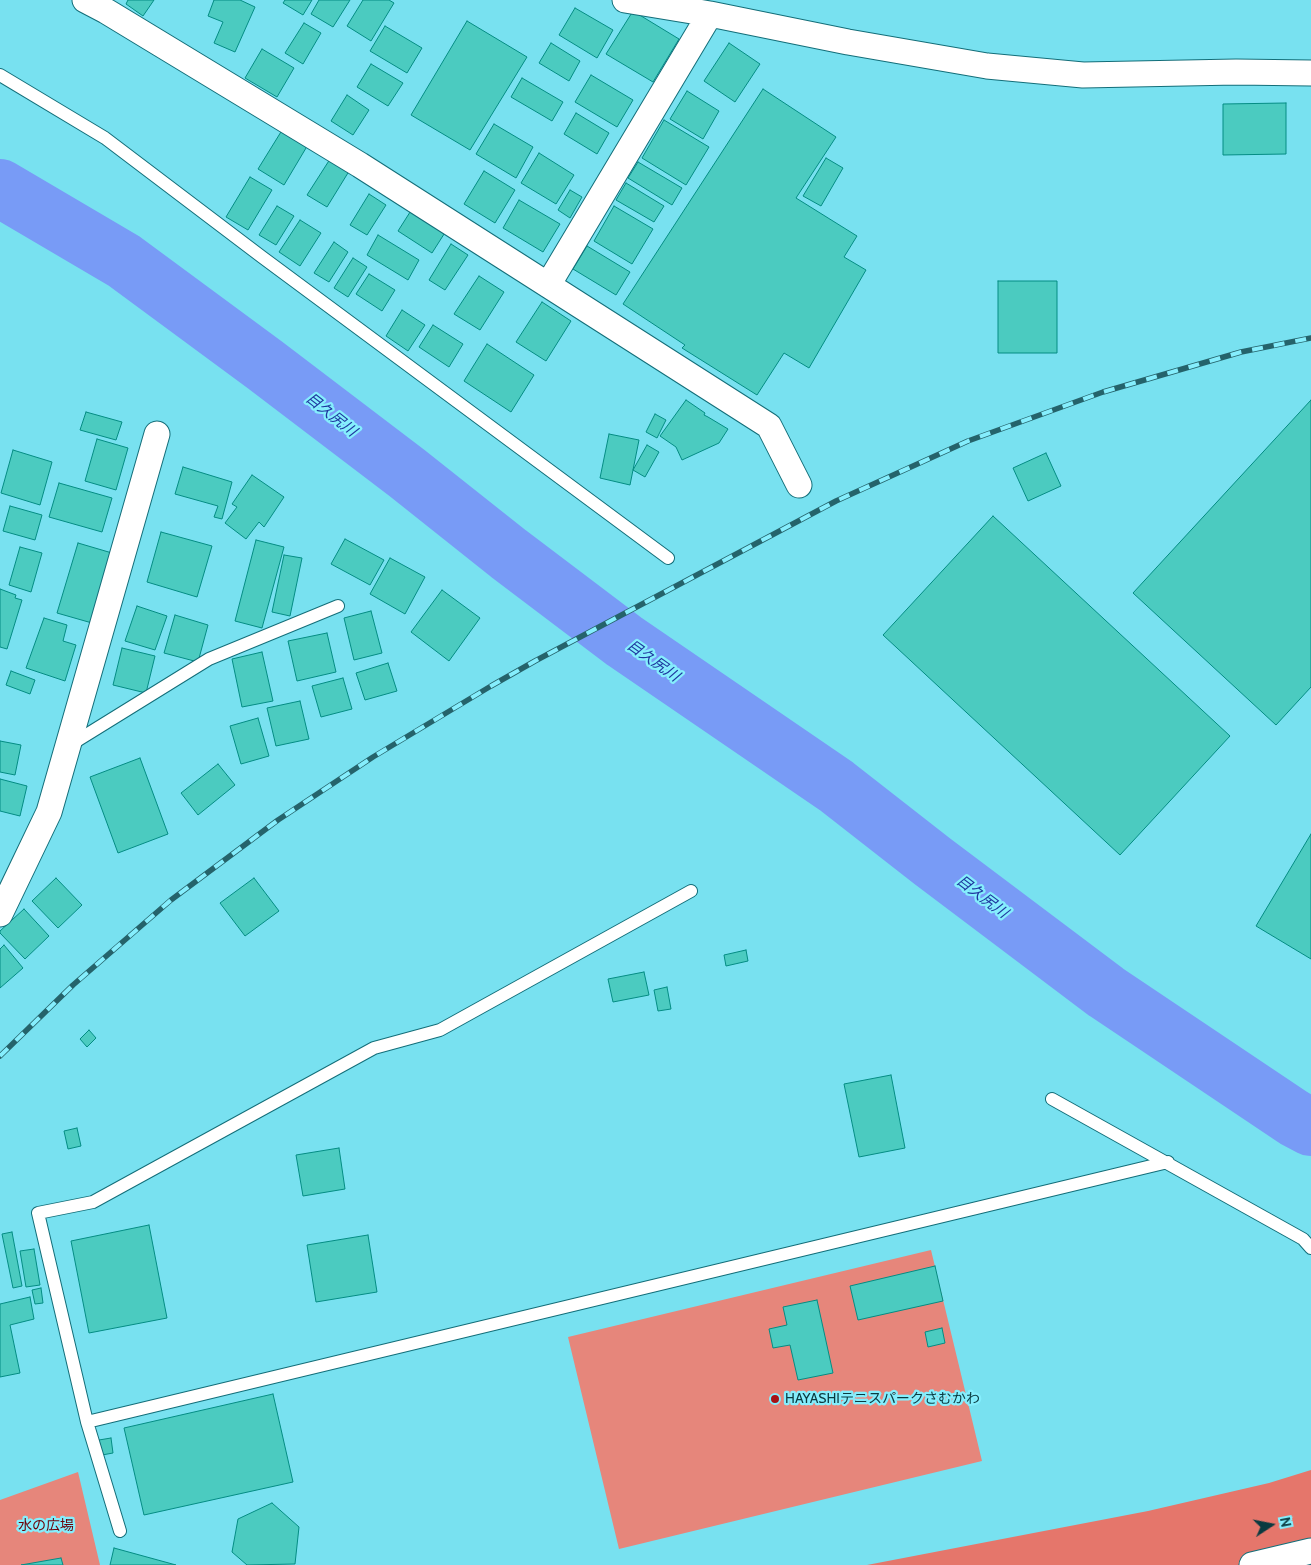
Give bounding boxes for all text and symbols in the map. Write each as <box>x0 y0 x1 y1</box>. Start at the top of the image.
water label: 目久尻川 <box>302 389 360 441</box>
water label: 目久尻川 <box>623 636 683 686</box>
water label: 目久尻川 <box>953 872 1011 922</box>
place label: HAYASHIテニスパークさむかわ <box>785 1391 980 1407</box>
marker: HAYASHIテニスパークさむかわ <box>769 1393 781 1405</box>
north arrow <box>1246 1500 1296 1550</box>
text: N <box>1276 1516 1296 1529</box>
park label: 水の広場 <box>18 1518 74 1534</box>

